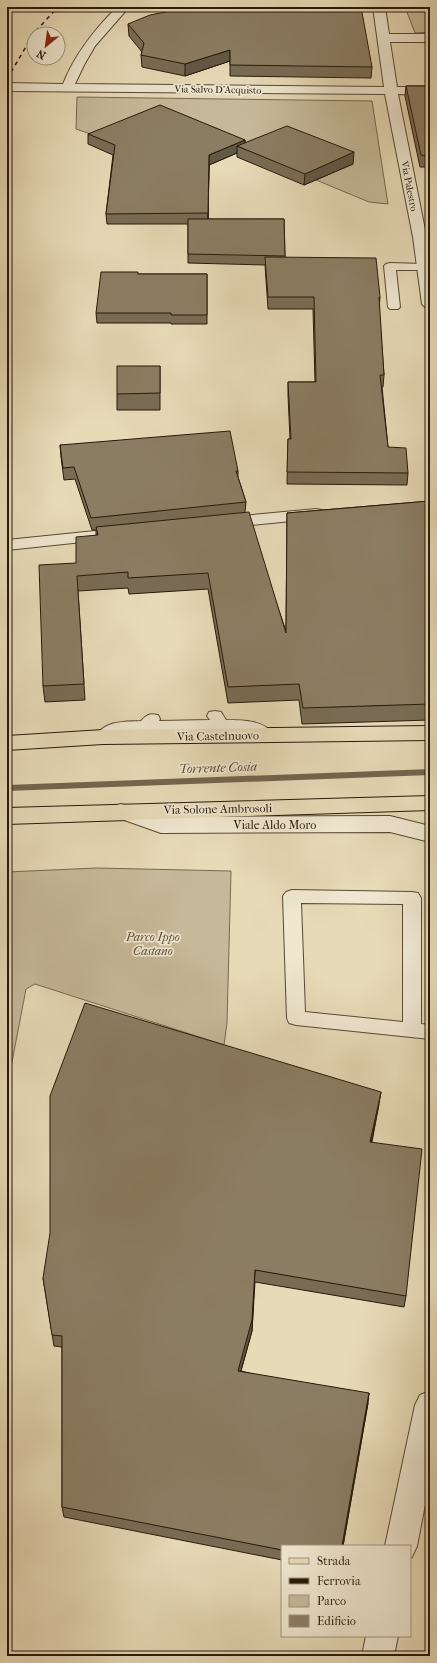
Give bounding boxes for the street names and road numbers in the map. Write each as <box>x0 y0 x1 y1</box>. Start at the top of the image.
street label: Via Salvo D'Acquisto <box>173 83 262 97</box>
street label: Via Palestro <box>398 159 420 212</box>
street label: Via Castelnuovo <box>176 728 259 744</box>
street label: Via Solone Ambrosoli <box>163 801 273 817</box>
street label: Viale Aldo Moro <box>233 818 316 832</box>

